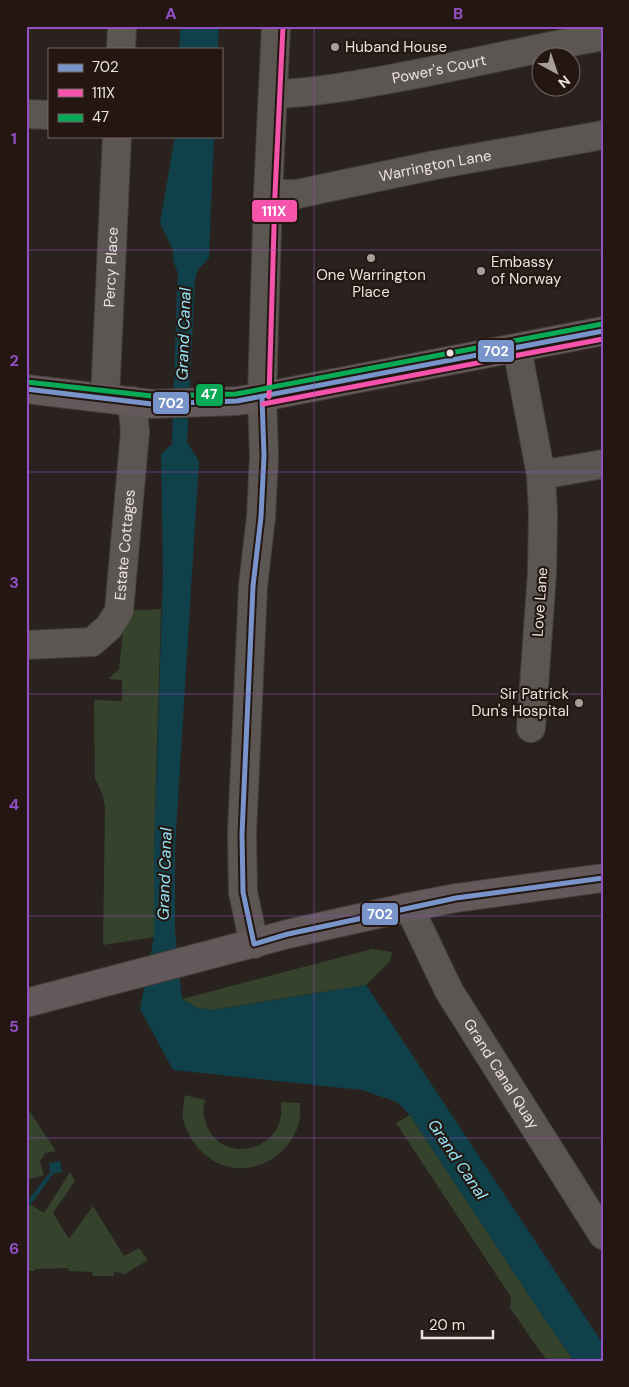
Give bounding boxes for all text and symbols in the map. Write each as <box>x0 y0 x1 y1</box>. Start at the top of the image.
text: A <box>165 3 177 24</box>
text: B <box>453 3 463 24</box>
place label: Huband House <box>345 37 447 57</box>
marker: Huband House <box>329 41 341 53</box>
legend <box>48 48 222 138</box>
north arrow <box>532 48 582 98</box>
street label: Power's Court <box>390 50 488 88</box>
text: 702 <box>92 57 119 77</box>
text: N <box>555 72 574 92</box>
text: 111X <box>92 83 115 103</box>
text: 47 <box>92 107 109 127</box>
text: 1 <box>11 128 17 149</box>
street label: Warrington Lane <box>377 145 493 187</box>
line badge: 111X <box>251 199 298 223</box>
text: 111X <box>262 202 286 220</box>
street label: Percy Place <box>99 227 123 308</box>
marker: One Warrington Place <box>365 252 377 264</box>
place label: Embassy of Norway <box>491 252 562 289</box>
place label: One Warrington Place <box>316 265 426 302</box>
marker: Embassy of Norway <box>475 265 487 277</box>
water label: Grand Canal <box>171 287 196 381</box>
line badge: 702 <box>477 339 515 363</box>
text: 702 <box>483 342 509 360</box>
unlabelled marker <box>445 348 455 358</box>
text: 2 <box>9 350 19 371</box>
line badge: 47 <box>195 383 224 407</box>
text: 47 <box>201 385 218 403</box>
line badge: 702 <box>152 391 190 415</box>
text: 702 <box>158 394 184 412</box>
street label: Estate Cottages <box>110 489 140 601</box>
street label: Love Lane <box>528 567 552 637</box>
text: 3 <box>9 572 19 593</box>
place label: Sir Patrick Dun's Hospital <box>471 684 569 721</box>
marker: Sir Patrick Dun's Hospital <box>573 697 585 709</box>
text: 4 <box>9 794 19 815</box>
water label: Grand Canal <box>152 827 177 921</box>
line badge: 702 <box>361 902 399 926</box>
text: 702 <box>367 905 393 923</box>
street label: Grand Canal Quay <box>459 1015 544 1133</box>
text: 5 <box>9 1016 19 1037</box>
water label: Grand Canal <box>423 1115 492 1204</box>
text: 6 <box>9 1238 19 1259</box>
scale bar <box>422 1307 493 1339</box>
text: 20 m <box>429 1315 465 1335</box>

